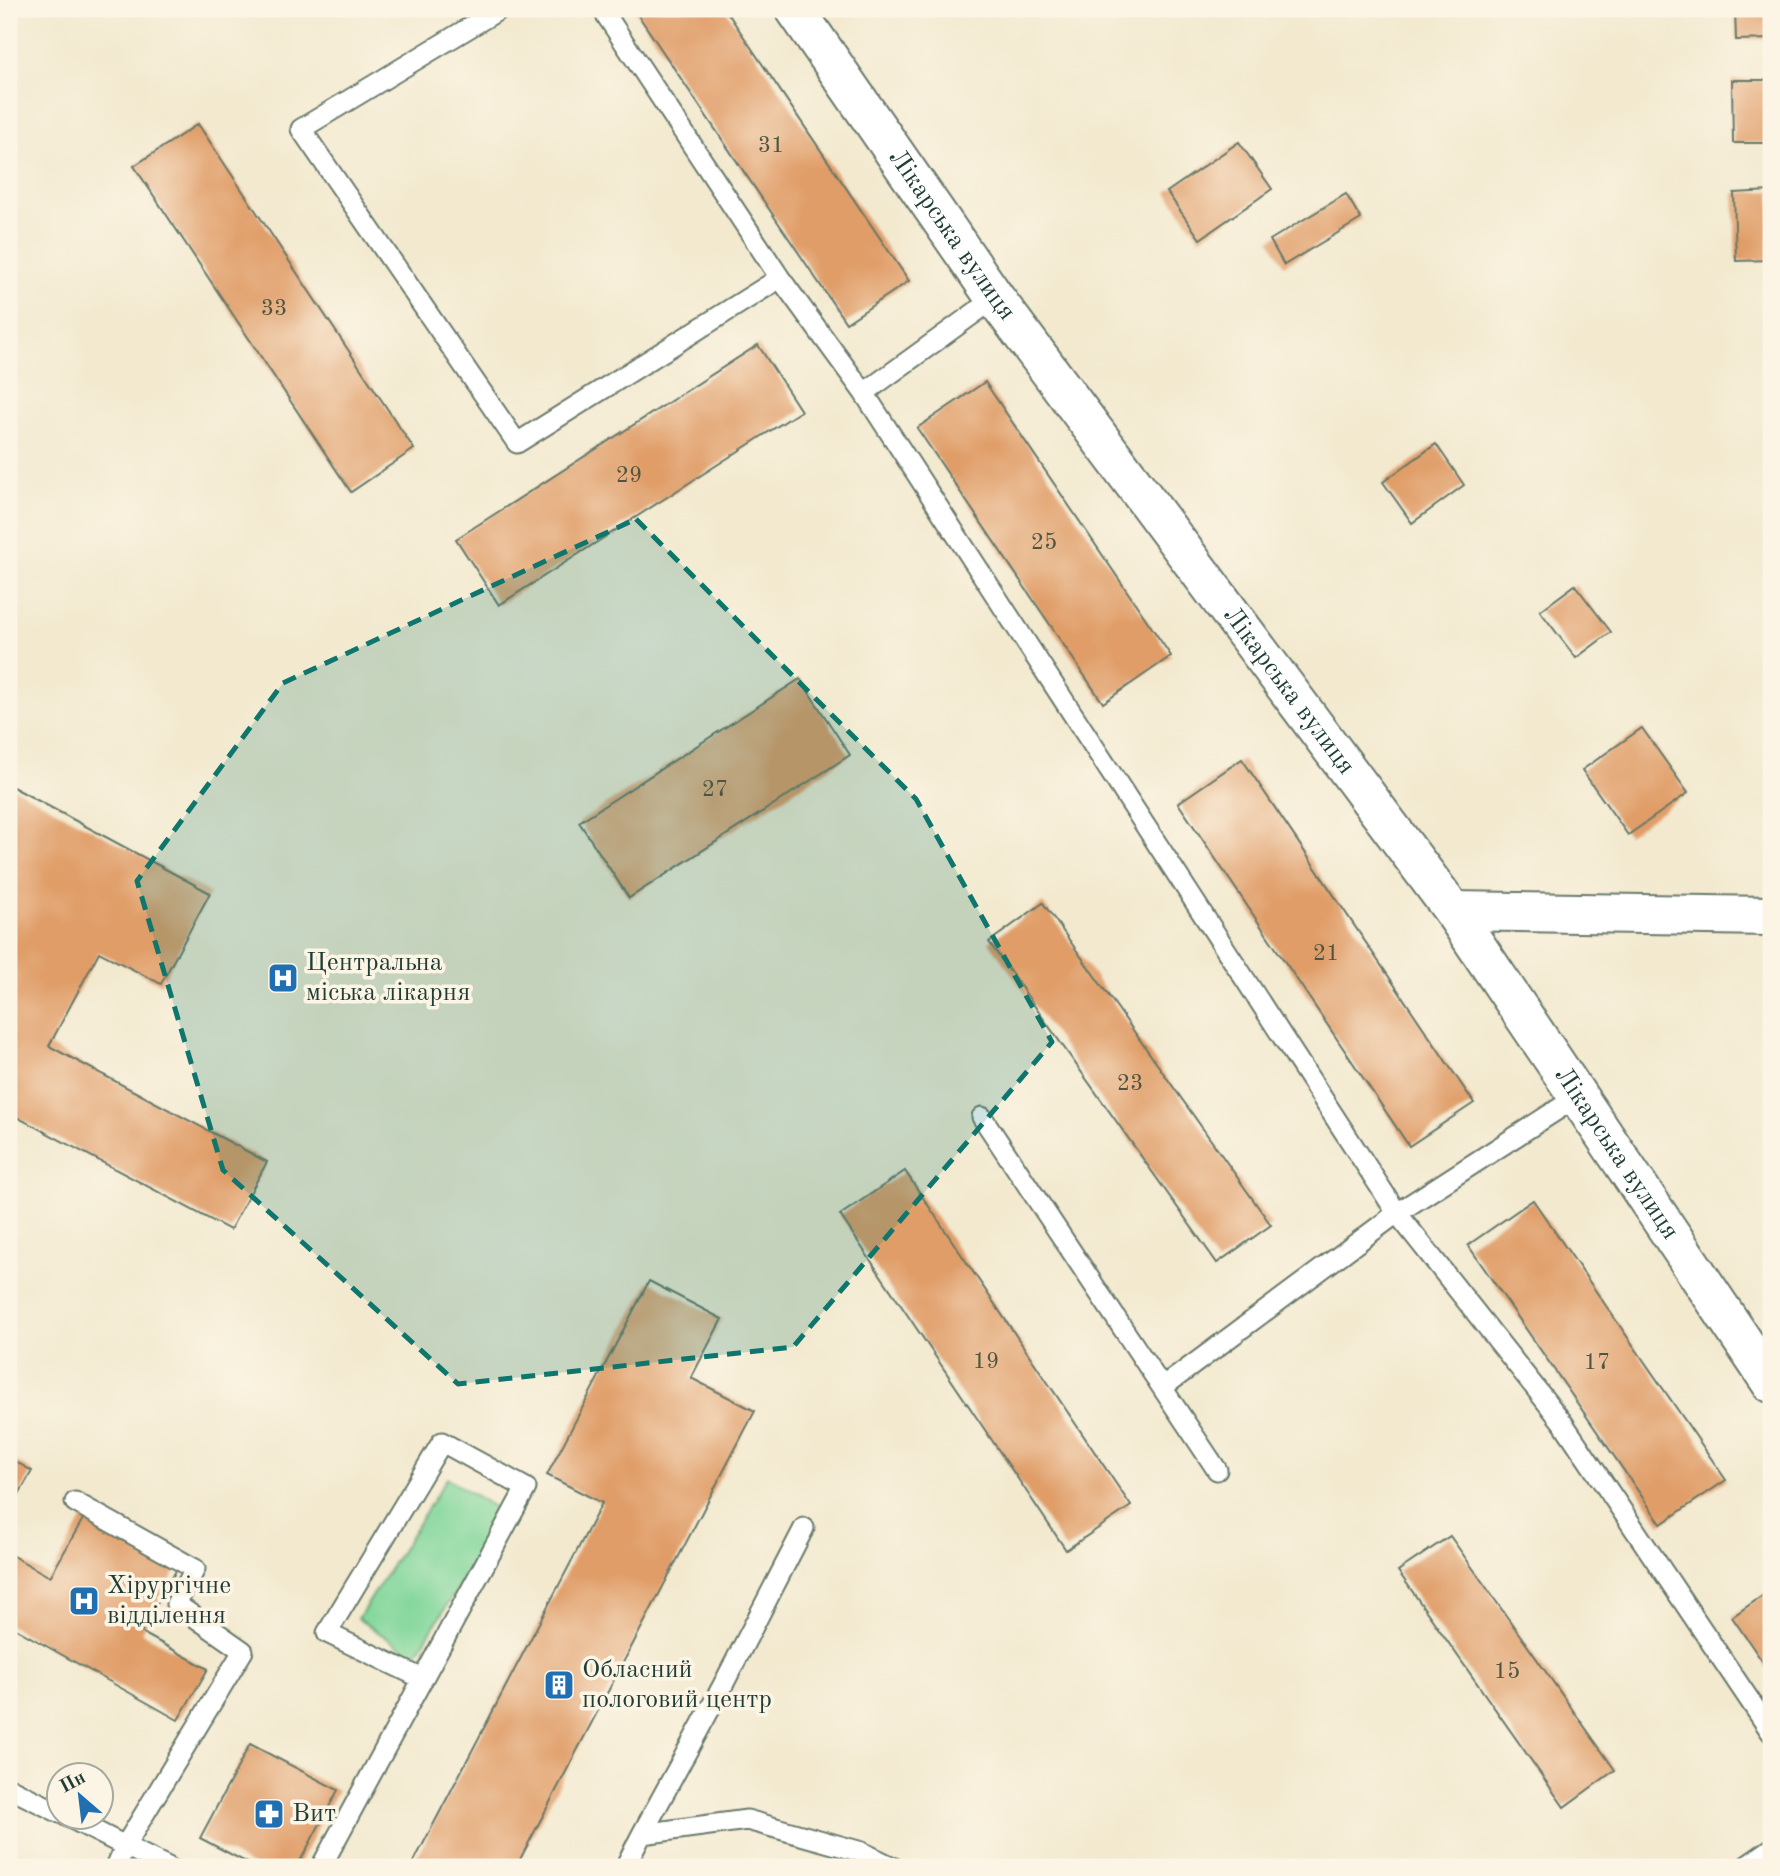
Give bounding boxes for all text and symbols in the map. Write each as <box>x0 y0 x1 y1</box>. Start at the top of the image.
house number: 31 <box>758 134 784 157</box>
street label: Лікарська вулиця <box>883 145 1020 325</box>
house number: 33 <box>261 297 287 320</box>
house number: 29 <box>616 464 642 487</box>
house number: 25 <box>1031 531 1057 554</box>
street label: Лікарська вулиця <box>1218 602 1359 780</box>
house number: 27 <box>702 778 728 801</box>
house number: 21 <box>1313 942 1339 965</box>
place label: Центральна міська лікарня <box>306 950 471 1006</box>
hospital icon: Центральна міська лікарня <box>266 961 300 995</box>
street label: Лікарська вулиця <box>1549 1063 1683 1244</box>
house number: 23 <box>1117 1072 1143 1095</box>
house number: 19 <box>973 1350 999 1373</box>
house number: 17 <box>1584 1351 1610 1374</box>
place label: Хірургічне відділення <box>107 1573 231 1629</box>
hospital icon: Хірургічне відділення <box>67 1584 101 1618</box>
place label: Обласний пологовий центр <box>582 1657 772 1713</box>
house number: 15 <box>1494 1660 1520 1683</box>
building icon: Обласний пологовий центр <box>542 1668 576 1702</box>
north arrow <box>46 1760 116 1830</box>
text: Пн <box>57 1769 89 1798</box>
pharmacy icon: Вит <box>252 1797 286 1831</box>
place label: Вит <box>292 1801 336 1827</box>

